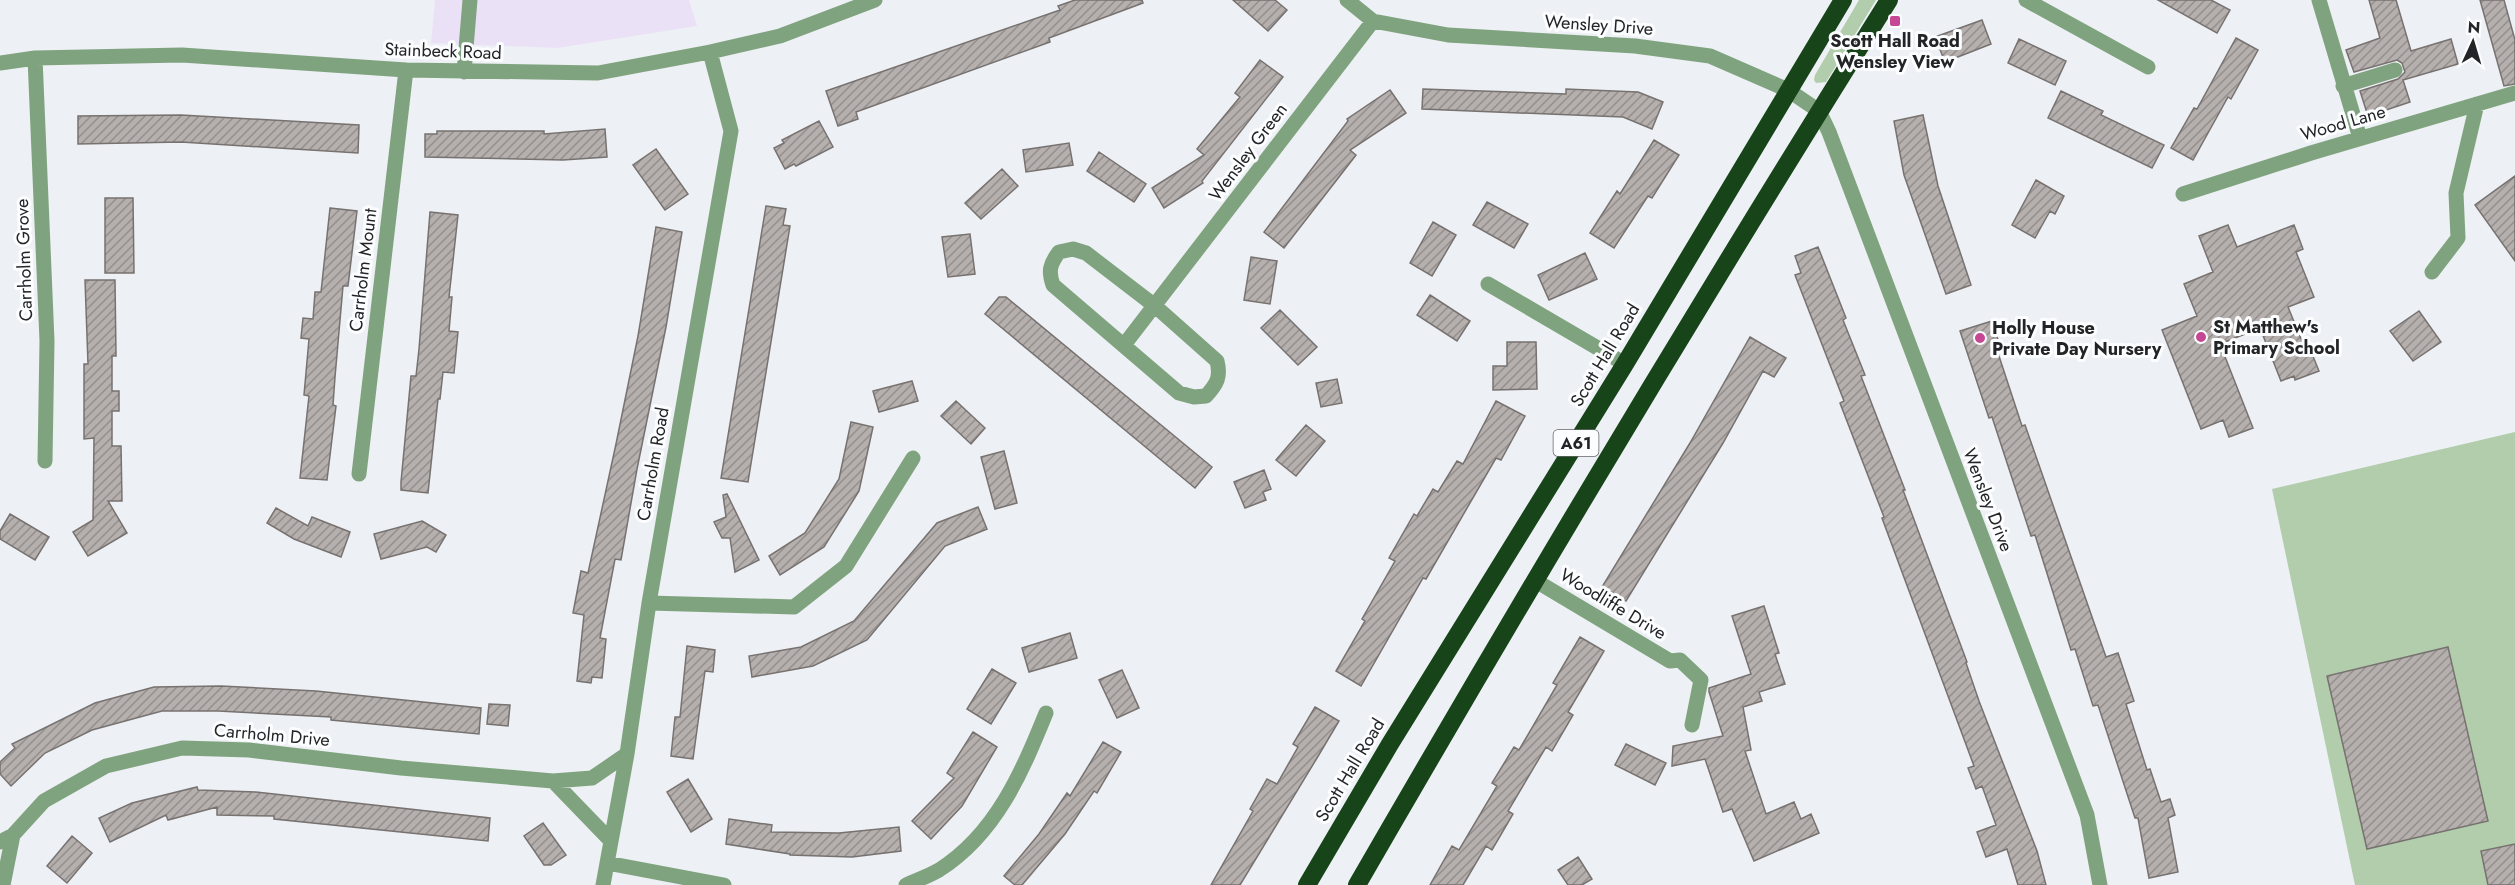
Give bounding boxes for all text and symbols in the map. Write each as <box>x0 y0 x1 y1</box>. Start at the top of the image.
street label: Wensley Drive <box>1544 8 1654 42</box>
north arrow <box>2443 12 2503 72</box>
marker: Scott Hall Road Wensley View <box>1888 14 1902 28</box>
text: N <box>2467 16 2481 39</box>
place label: Scott Hall Road Wensley View <box>1830 28 1960 75</box>
street label: Stainbeck Road <box>384 36 502 66</box>
street label: Wensley Green <box>1203 98 1293 206</box>
street label: Wood Lane <box>2298 98 2388 148</box>
street label: Carrholm Grove <box>9 198 39 322</box>
street label: Carrholm Mount <box>343 206 384 333</box>
street label: Scott Hall Road <box>1564 298 1646 412</box>
place label: St Matthew's Primary School <box>2213 314 2340 361</box>
place label: Holly House Private Day Nursery <box>1992 315 2162 362</box>
marker: St Matthew's Primary School <box>2194 330 2208 344</box>
marker: Holly House Private Day Nursery <box>1973 331 1987 345</box>
street label: Carrholm Road <box>630 405 676 523</box>
road number: A61 <box>1554 430 1598 456</box>
street label: Wensley Drive <box>1956 445 2020 555</box>
street label: Woodliffe Drive <box>1555 562 1671 646</box>
street label: Scott Hall Road <box>1309 713 1391 827</box>
street label: Carrholm Drive <box>213 717 331 753</box>

